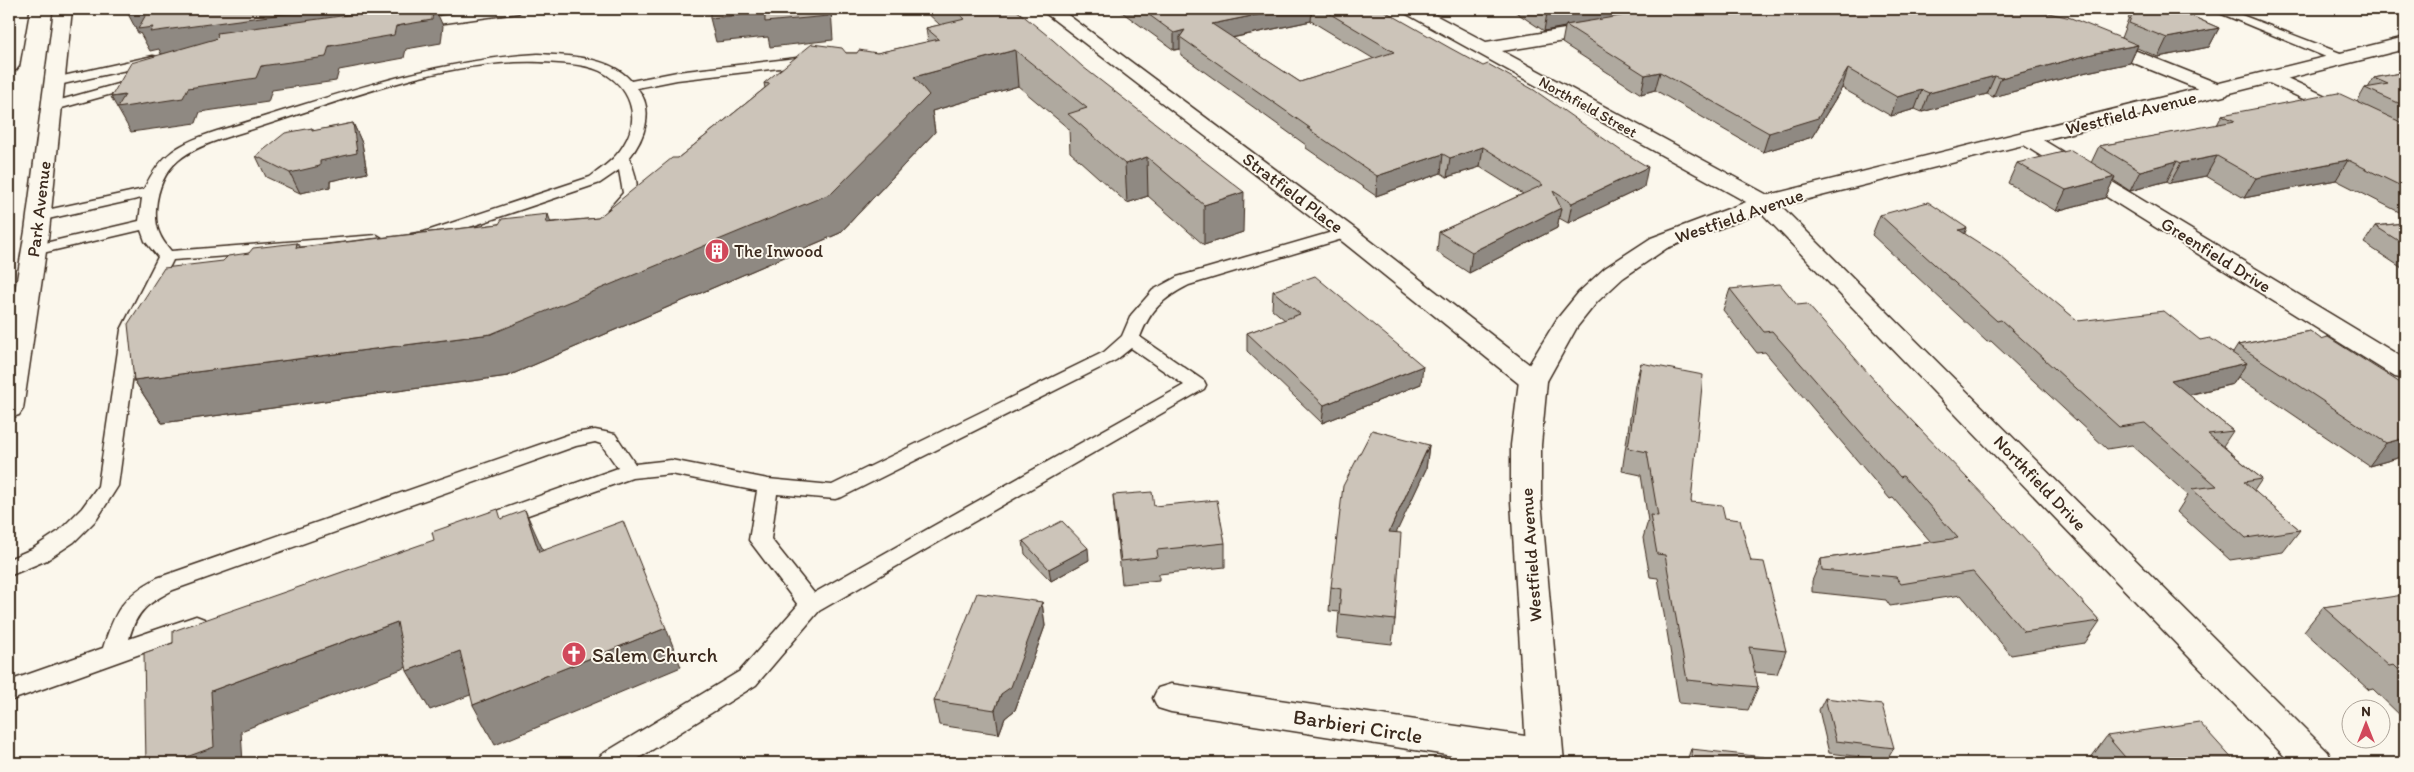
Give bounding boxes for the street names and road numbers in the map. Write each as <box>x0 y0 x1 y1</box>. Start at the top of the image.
street label: Northfield Street <box>1536 73 1641 142</box>
street label: Westfield Avenue <box>2063 86 2199 140</box>
street label: Stratfield Place <box>1238 148 1348 238</box>
street label: Park Avenue <box>22 160 56 258</box>
street label: Westfield Avenue <box>1672 184 1806 248</box>
street label: Greenfield Drive <box>2157 212 2275 298</box>
street label: Northfield Drive <box>1989 431 2091 535</box>
street label: Westfield Avenue <box>1515 487 1547 623</box>
street label: Barbieri Circle <box>1292 703 1424 749</box>

